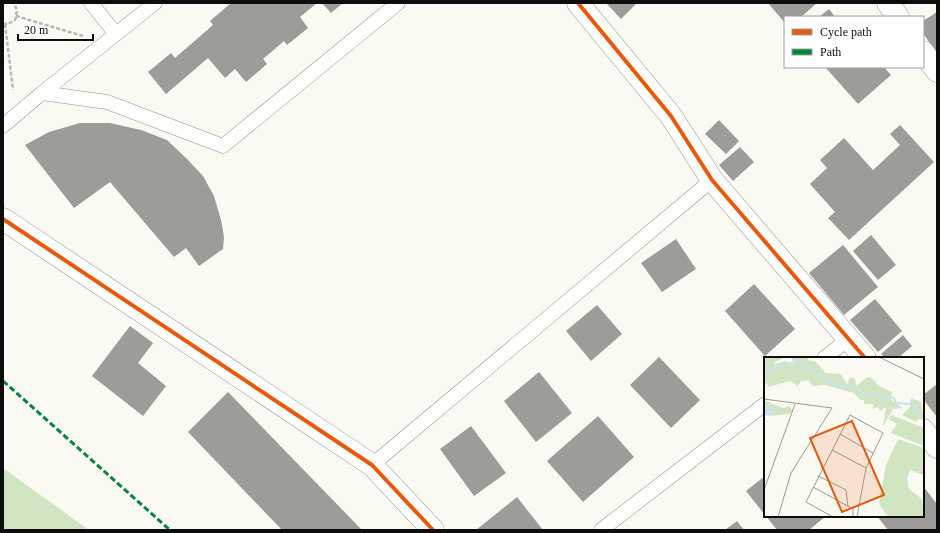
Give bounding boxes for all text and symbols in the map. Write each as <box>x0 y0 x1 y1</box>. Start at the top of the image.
scale bar <box>18 16 93 42</box>
legend <box>784 16 924 68</box>
text: 20 m <box>24 23 49 37</box>
text: Cycle path <box>820 25 872 39</box>
text: Path <box>820 45 841 59</box>
inset map <box>764 357 924 517</box>

